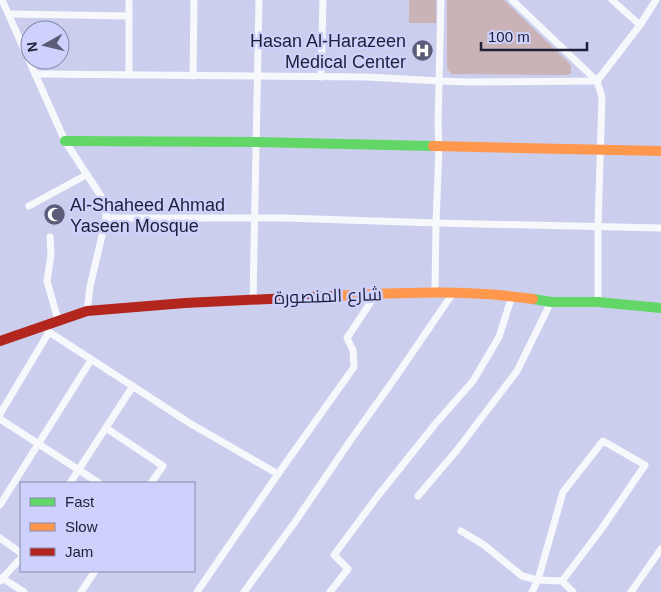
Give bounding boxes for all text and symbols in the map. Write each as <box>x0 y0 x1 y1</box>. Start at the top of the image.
north arrow <box>20 20 70 70</box>
scale bar <box>481 20 587 52</box>
text: 100 m <box>488 28 530 45</box>
place label: Hasan Al-Harazeen Medical Center <box>250 31 406 72</box>
hospital icon: Hasan Al-Harazeen Medical Center <box>410 39 434 63</box>
text: N <box>23 41 41 53</box>
place label: Al-Shaheed Ahmad Yaseen Mosque <box>70 195 225 236</box>
mosque icon: Al-Shaheed Ahmad Yaseen Mosque <box>42 203 66 227</box>
street label: شارع المنصورة <box>274 284 382 310</box>
legend <box>20 482 195 572</box>
text: Fast <box>65 493 95 510</box>
text: Slow <box>65 518 98 535</box>
text: Jam <box>65 543 93 560</box>

